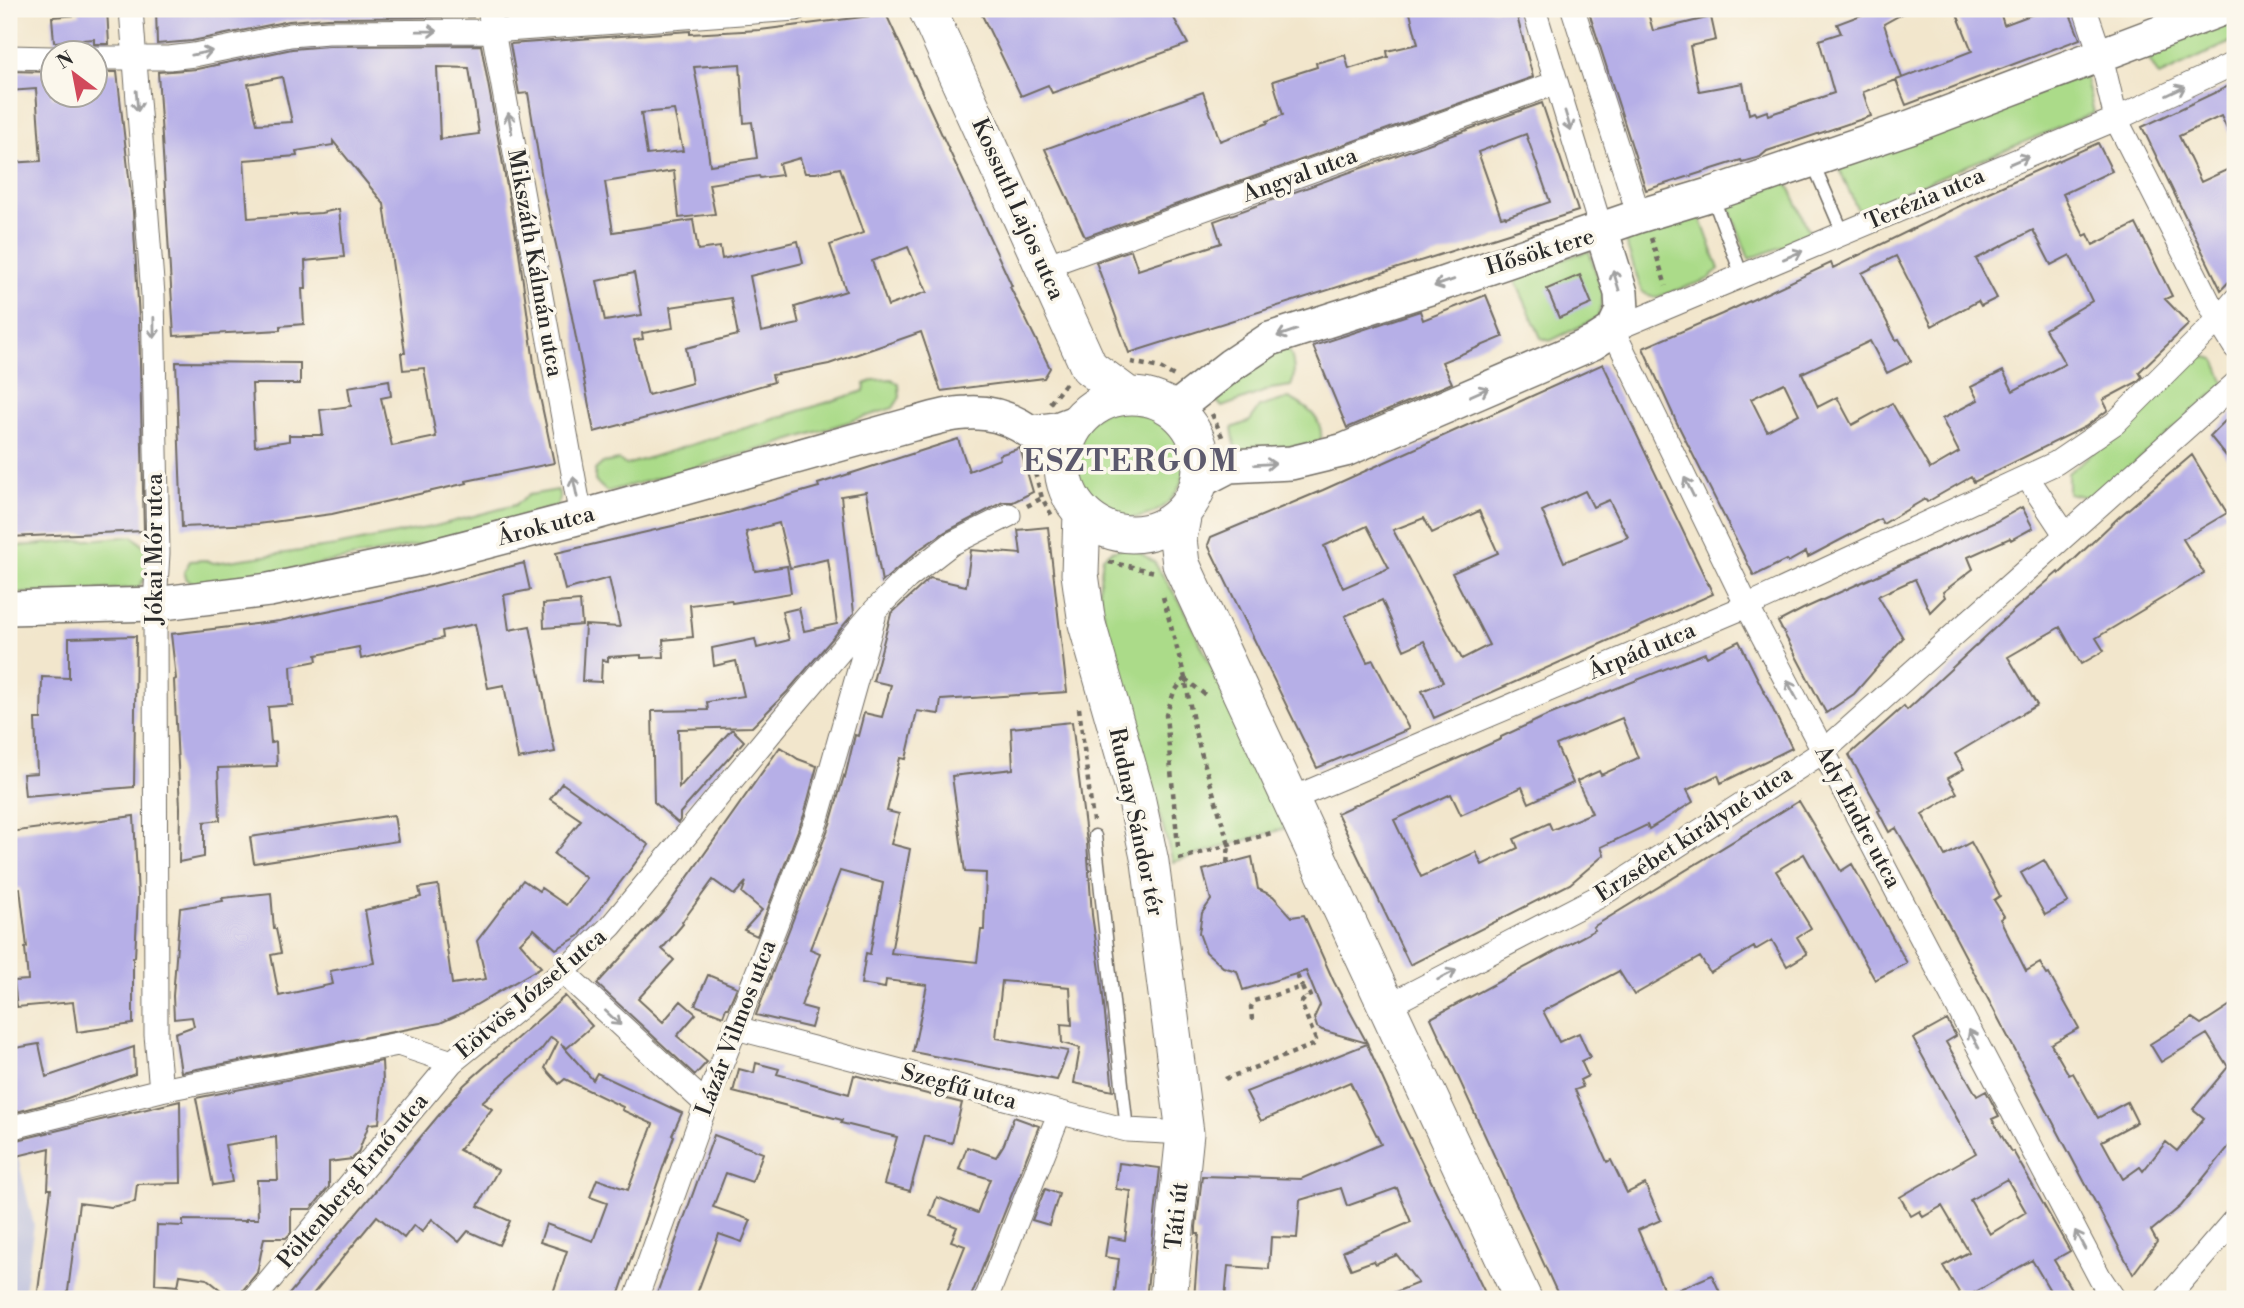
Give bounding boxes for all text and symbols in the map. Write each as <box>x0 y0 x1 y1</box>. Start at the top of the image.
one-way arrow <box>415 24 438 38</box>
north arrow <box>38 38 108 108</box>
text: N <box>53 46 78 75</box>
one-way arrow <box>190 46 213 60</box>
one-way arrow <box>2164 84 2186 97</box>
one-way arrow <box>131 89 144 112</box>
one-way arrow <box>1562 110 1575 132</box>
one-way arrow <box>503 112 516 135</box>
street label: Kossuth Lajos utca <box>965 114 1071 304</box>
street label: Angyal utca <box>1238 141 1361 209</box>
street label: Mikszáth Kálmán utca <box>501 147 569 380</box>
one-way arrow <box>2008 152 2029 165</box>
street label: Terézia utca <box>1861 161 1989 237</box>
street label: Hősök tere <box>1482 222 1598 282</box>
one-way arrow <box>1781 247 1803 260</box>
one-way arrow <box>1609 269 1622 291</box>
one-way arrow <box>1433 278 1455 290</box>
one-way arrow <box>147 316 160 339</box>
one-way arrow <box>1276 327 1298 340</box>
one-way arrow <box>1468 385 1489 398</box>
district label: ESZTERGOM <box>1023 443 1239 481</box>
one-way arrow <box>1253 458 1276 471</box>
street label: Jókai Mór utca <box>141 473 169 626</box>
one-way arrow <box>567 476 581 499</box>
one-way arrow <box>1682 477 1696 498</box>
street label: Árok utca <box>493 498 598 553</box>
street label: Árpád utca <box>1583 614 1700 686</box>
one-way arrow <box>1785 680 1798 701</box>
street label: Rudnay Sándor tér <box>1102 725 1170 919</box>
street label: Ady Endre utca <box>1808 740 1908 893</box>
street label: Erzsébet királyné utca <box>1590 760 1798 908</box>
street label: Eötvös József utca <box>450 923 612 1065</box>
street label: Lázár Vilmos utca <box>690 936 783 1120</box>
one-way arrow <box>1436 968 1457 981</box>
one-way arrow <box>604 1010 622 1026</box>
one-way arrow <box>1967 1029 1981 1050</box>
street label: Szegfű utca <box>898 1058 1020 1116</box>
street label: Pöltenberg Ernő utca <box>272 1087 435 1274</box>
street label: Táti út <box>1160 1181 1194 1251</box>
one-way arrow <box>2072 1230 2086 1251</box>

